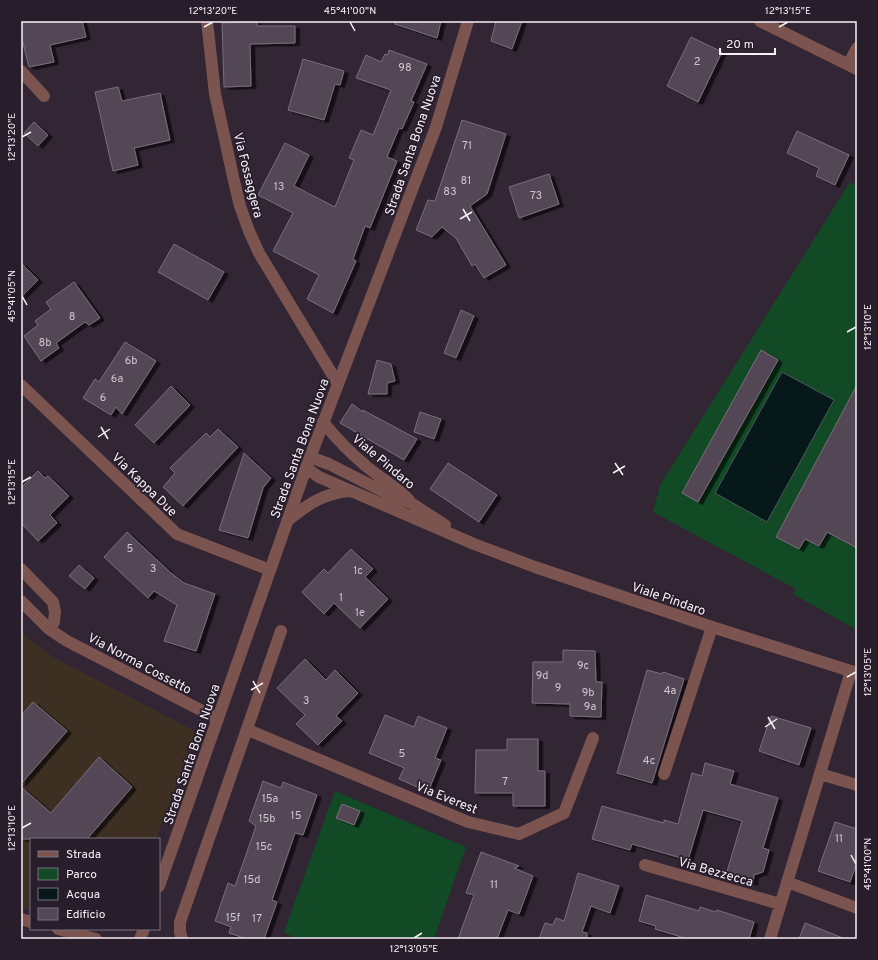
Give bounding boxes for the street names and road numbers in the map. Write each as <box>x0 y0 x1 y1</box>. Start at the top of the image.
street label: Strada Santa Bona Nuova <box>382 73 445 218</box>
street label: Via Fossaggera <box>229 131 265 220</box>
street label: Strada Santa Bona Nuova <box>268 377 334 521</box>
street label: Viale Pindaro <box>348 432 417 494</box>
street label: Via Kappa Due <box>108 450 180 521</box>
street label: Viale Pindaro <box>629 580 708 620</box>
street label: Via Norma Cossetto <box>84 631 194 699</box>
street label: Strada Santa Bona Nuova <box>161 682 224 827</box>
street label: Via Everest <box>413 779 479 818</box>
street label: Via Bezzecca <box>676 855 755 891</box>

